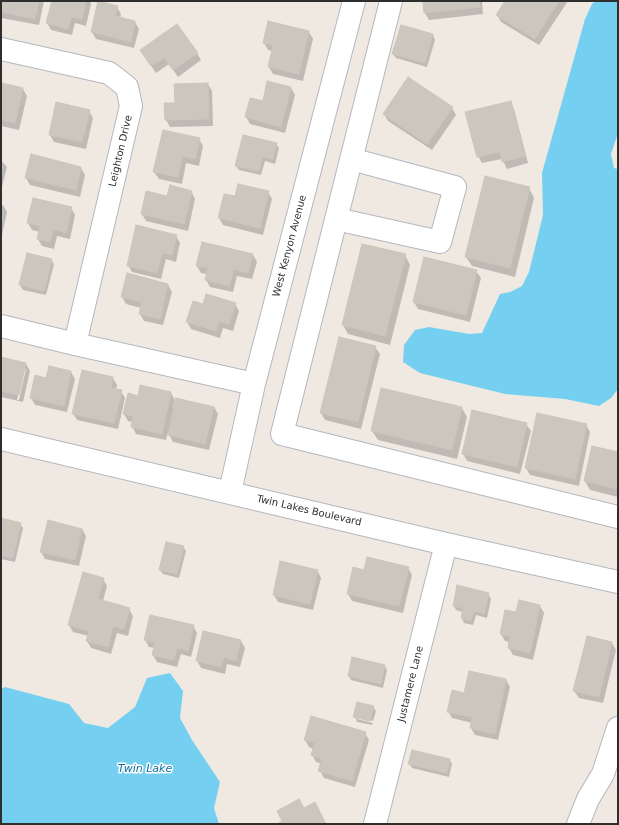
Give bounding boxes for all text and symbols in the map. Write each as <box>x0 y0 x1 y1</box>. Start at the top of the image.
street label: Leighton Drive <box>107 114 135 188</box>
street label: West Kenyon Avenue <box>271 194 309 298</box>
street label: Twin Lakes Boulevard <box>255 493 363 529</box>
street label: Justamere Lane <box>396 645 426 723</box>
water label: Twin Lake <box>118 762 172 776</box>

